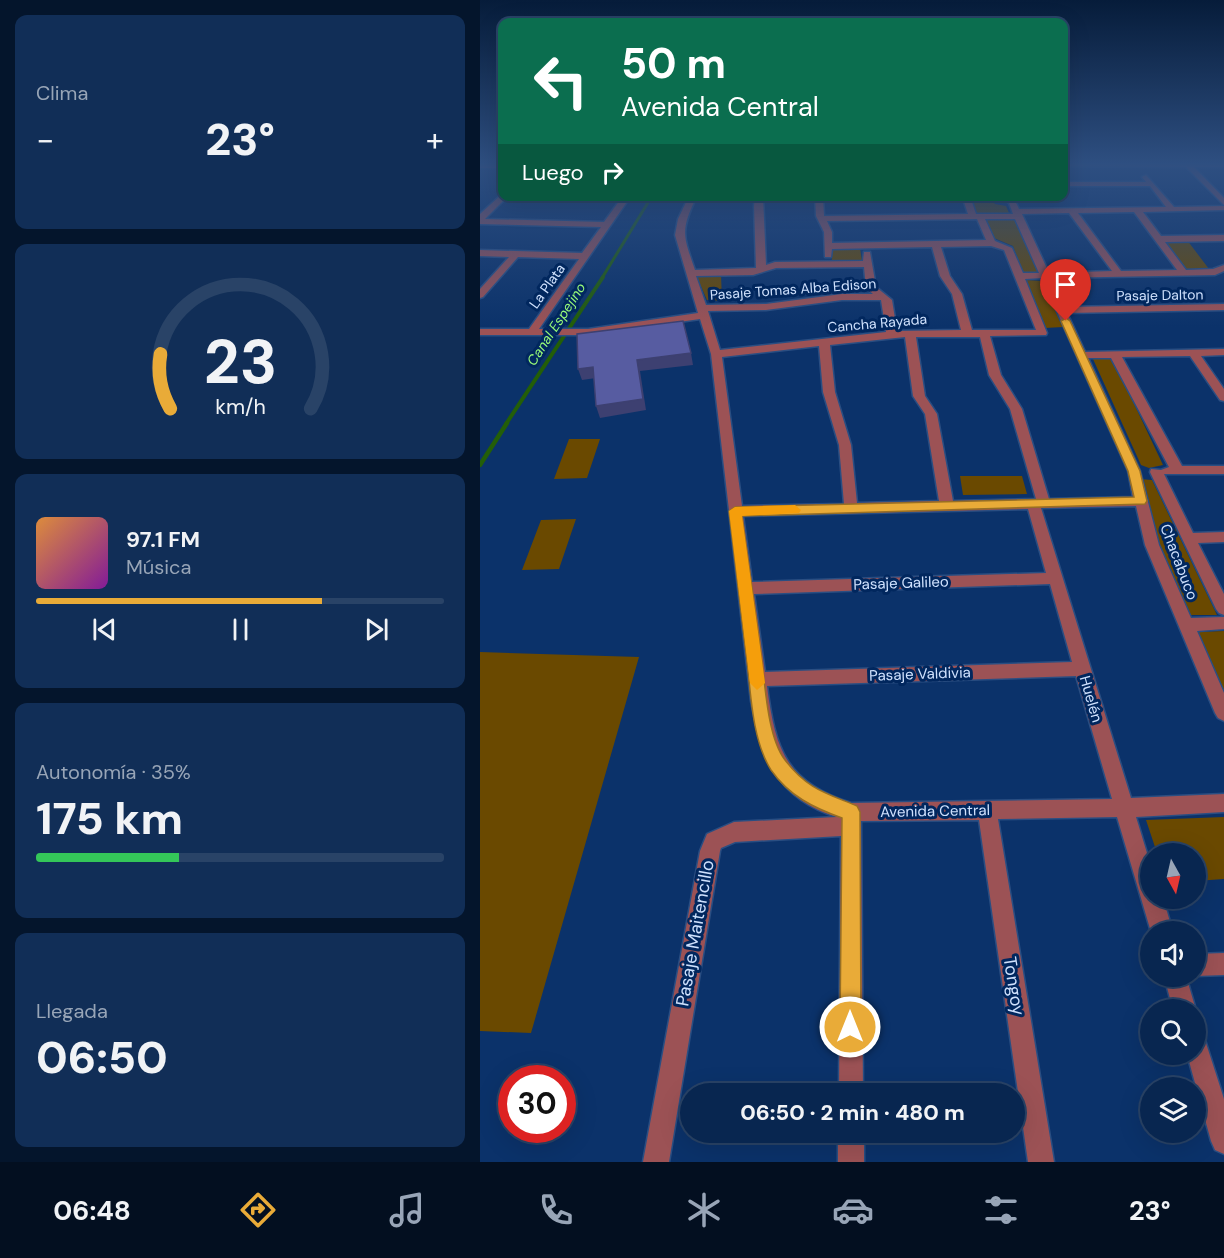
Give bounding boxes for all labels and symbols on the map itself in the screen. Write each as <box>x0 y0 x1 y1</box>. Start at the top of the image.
pin <box>1040 259 1091 321</box>
street label: La Plata <box>525 260 569 312</box>
street label: Pasaje Tomas Alba Edison <box>709 274 877 304</box>
water label: Canal Espejino <box>522 279 590 369</box>
street label: Pasaje Dalton <box>1116 285 1204 305</box>
street label: Cancha Rayada <box>826 310 928 336</box>
street label: Chacabuco <box>1155 521 1203 603</box>
street label: Pasaje Galileo <box>853 571 949 595</box>
street label: Pasaje Valdivia <box>869 662 971 686</box>
street label: Huelén <box>1075 673 1107 725</box>
street label: Avenida Central <box>880 800 990 822</box>
north arrow <box>1140 843 1206 909</box>
street label: Pasaje Maitencillo <box>670 858 720 1008</box>
street label: Tongoy <box>998 955 1030 1017</box>
position arrow <box>818 995 882 1059</box>
speed limit sign: 30 <box>498 1065 576 1143</box>

